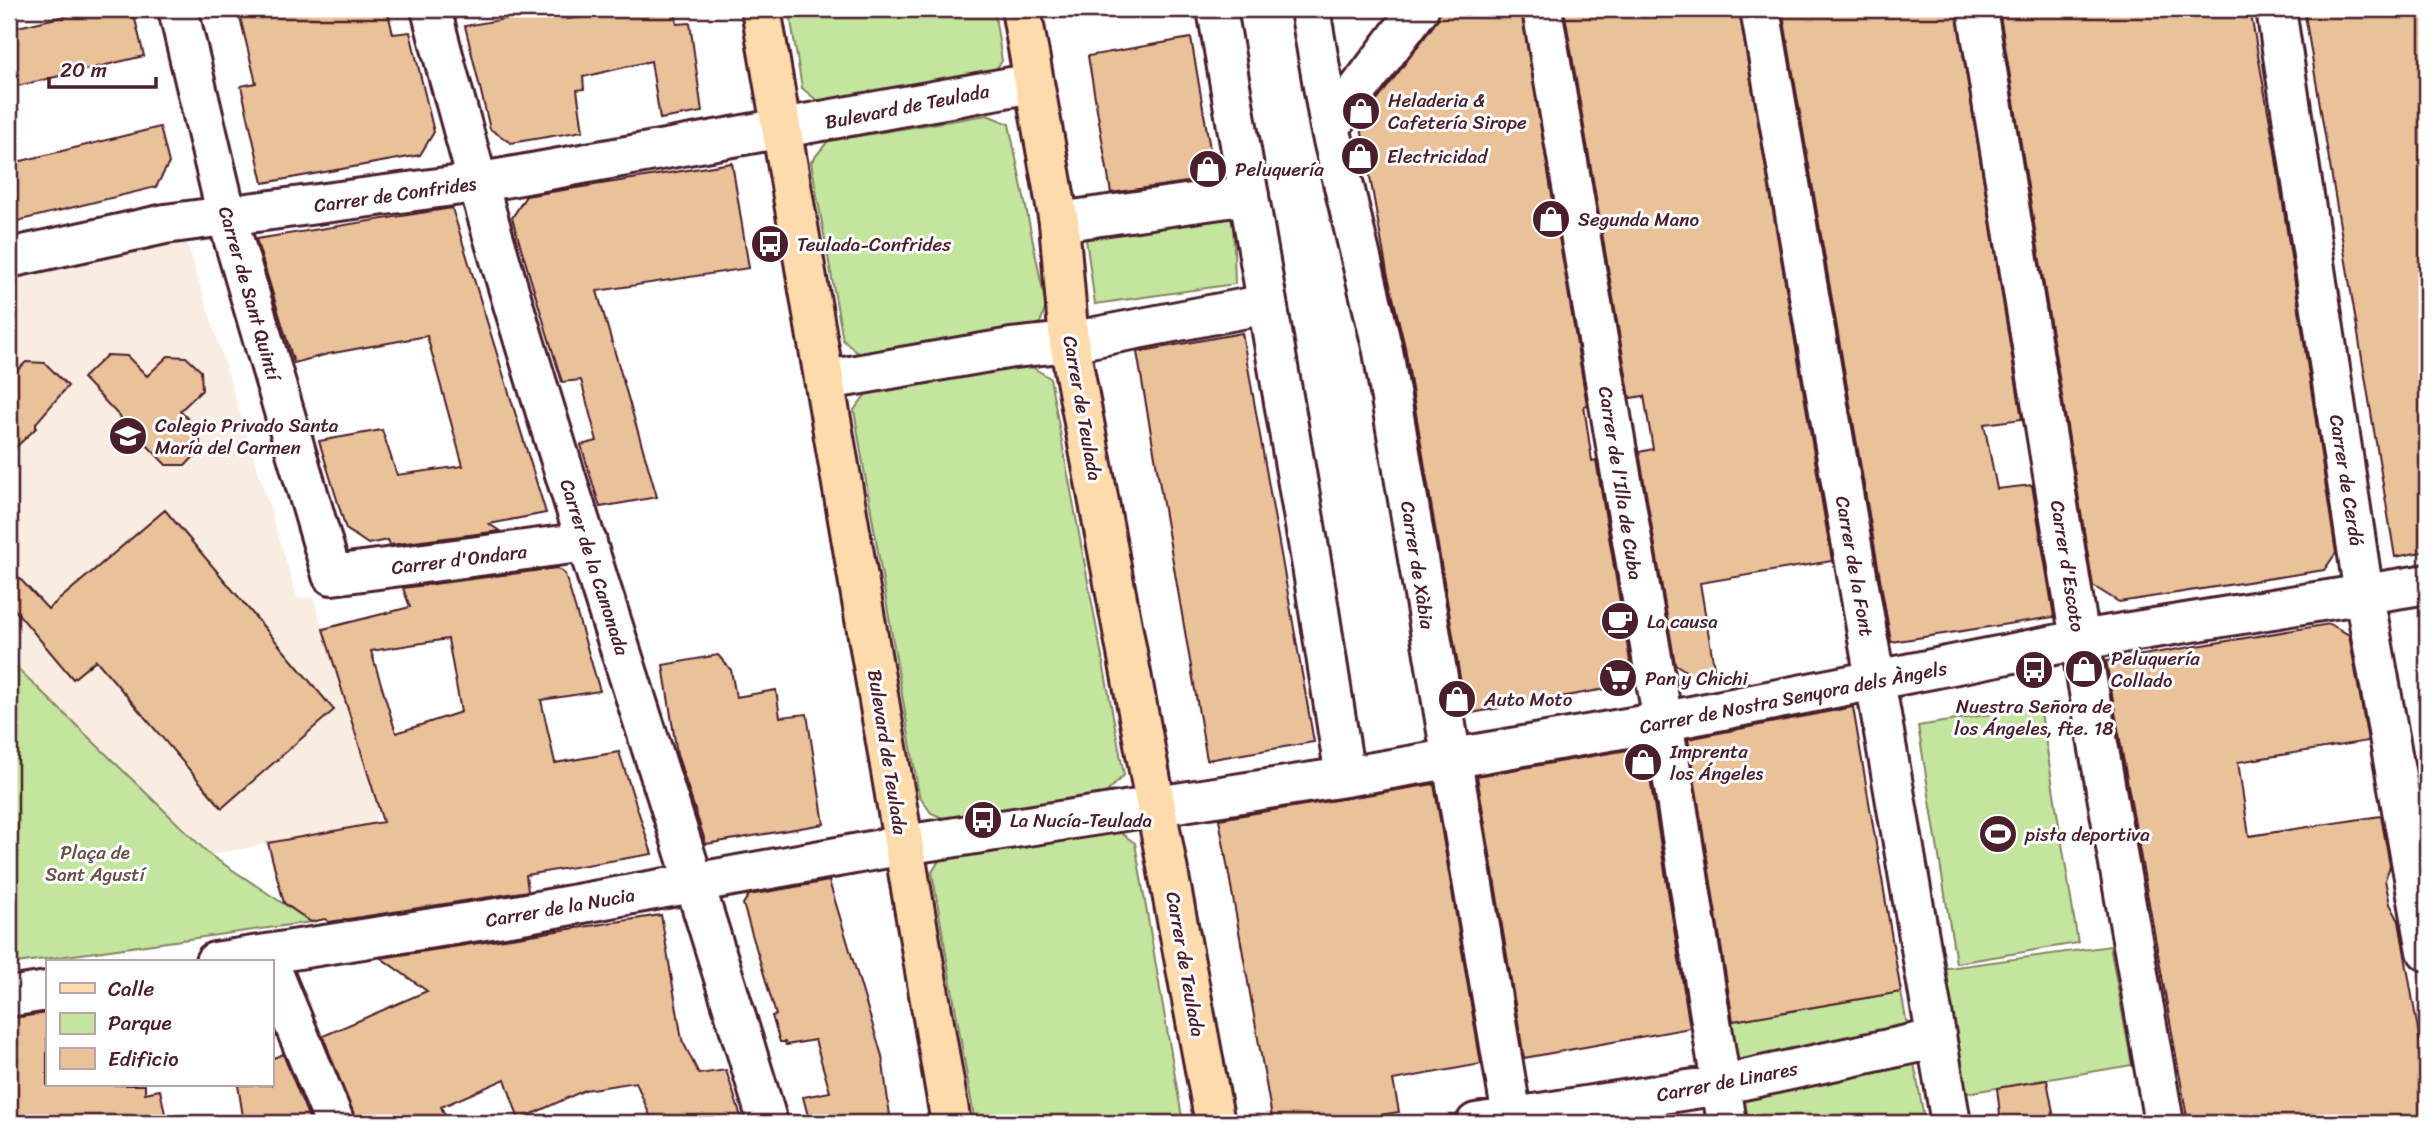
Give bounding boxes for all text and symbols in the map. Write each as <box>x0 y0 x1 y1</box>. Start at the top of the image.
scale bar <box>49 46 156 90</box>
text: 20 m <box>60 51 107 89</box>
street label: Bulevard de Teulada <box>822 74 992 139</box>
place label: Heladeria & Cafetería Sirope <box>1388 84 1527 139</box>
shop icon: Heladeria & Cafetería Sirope <box>1340 90 1382 132</box>
shop icon: Electricidad <box>1339 135 1381 177</box>
place label: Electricidad <box>1387 140 1489 173</box>
shop icon: Peluquería <box>1187 148 1229 190</box>
place label: Peluquería <box>1235 153 1324 186</box>
street label: Carrer de Confrides <box>312 167 479 222</box>
shop icon: Segunda Mano <box>1530 198 1572 240</box>
street label: Carrer de Sant Quintí <box>209 202 291 387</box>
place label: Segunda Mano <box>1578 203 1699 236</box>
bus stop icon: Teulada-Confrides <box>749 223 791 265</box>
place label: Teulada-Confrides <box>797 228 951 261</box>
street label: Carrer de Teulada <box>1054 333 1112 484</box>
street label: Carrer de l'Illa de Cuba <box>1589 384 1652 583</box>
place label: Colegio Privado Santa María del Carmen <box>155 409 339 464</box>
street label: Carrer de Cerdá <box>2320 412 2373 549</box>
school or university icon: Colegio Privado Santa María del Carmen <box>107 415 149 457</box>
street label: Carrer de la Canonada <box>550 475 639 660</box>
street label: Carrer de la Font <box>1826 493 1883 639</box>
street label: Carrer d'Escoto <box>2041 498 2094 635</box>
street label: Carrer de Xàbia <box>1391 499 1444 632</box>
street label: Carrer d'Ondara <box>390 535 529 584</box>
cafe icon: La causa <box>1599 600 1641 642</box>
place label: La causa <box>1647 605 1718 638</box>
place label: Peluquería Collado <box>2111 642 2200 697</box>
shop icon: Peluquería Collado <box>2063 648 2105 690</box>
bus stop icon: Nuestra Señora de los Ángeles, fte. 18 <box>2013 649 2055 691</box>
street label: Carrer de Nostra Senyora dels Àngels <box>1637 651 1950 744</box>
supermarket icon: Pan y Chichi <box>1597 657 1639 699</box>
place label: Pan y Chichi <box>1645 662 1749 695</box>
street label: Bulevard de Teulada <box>858 667 917 837</box>
shop icon: Auto Moto <box>1436 678 1478 720</box>
place label: Auto Moto <box>1483 683 1573 716</box>
place label: Nuestra Señora de los Ángeles, fte. 18 <box>1954 690 2114 745</box>
place label: Imprenta los Ángeles <box>1669 735 1763 790</box>
shop icon: Imprenta los Ángeles <box>1622 741 1664 783</box>
bus stop icon: La Nucía-Teulada <box>962 799 1004 841</box>
place label: La Nucía-Teulada <box>1010 804 1153 837</box>
sports icon: pista deportiva <box>1977 813 2019 855</box>
place label: pista deportiva <box>2024 818 2150 851</box>
park label: Plaça de Sant Agustí <box>45 836 147 891</box>
street label: Carrer de la Nucia <box>483 878 638 937</box>
street label: Carrer de Teulada <box>1157 889 1215 1040</box>
legend <box>46 960 273 1086</box>
text: Calle <box>108 970 155 1008</box>
text: Parque <box>108 1004 172 1042</box>
text: Edificio <box>108 1040 179 1078</box>
street label: Carrer de Linares <box>1654 1052 1801 1111</box>

